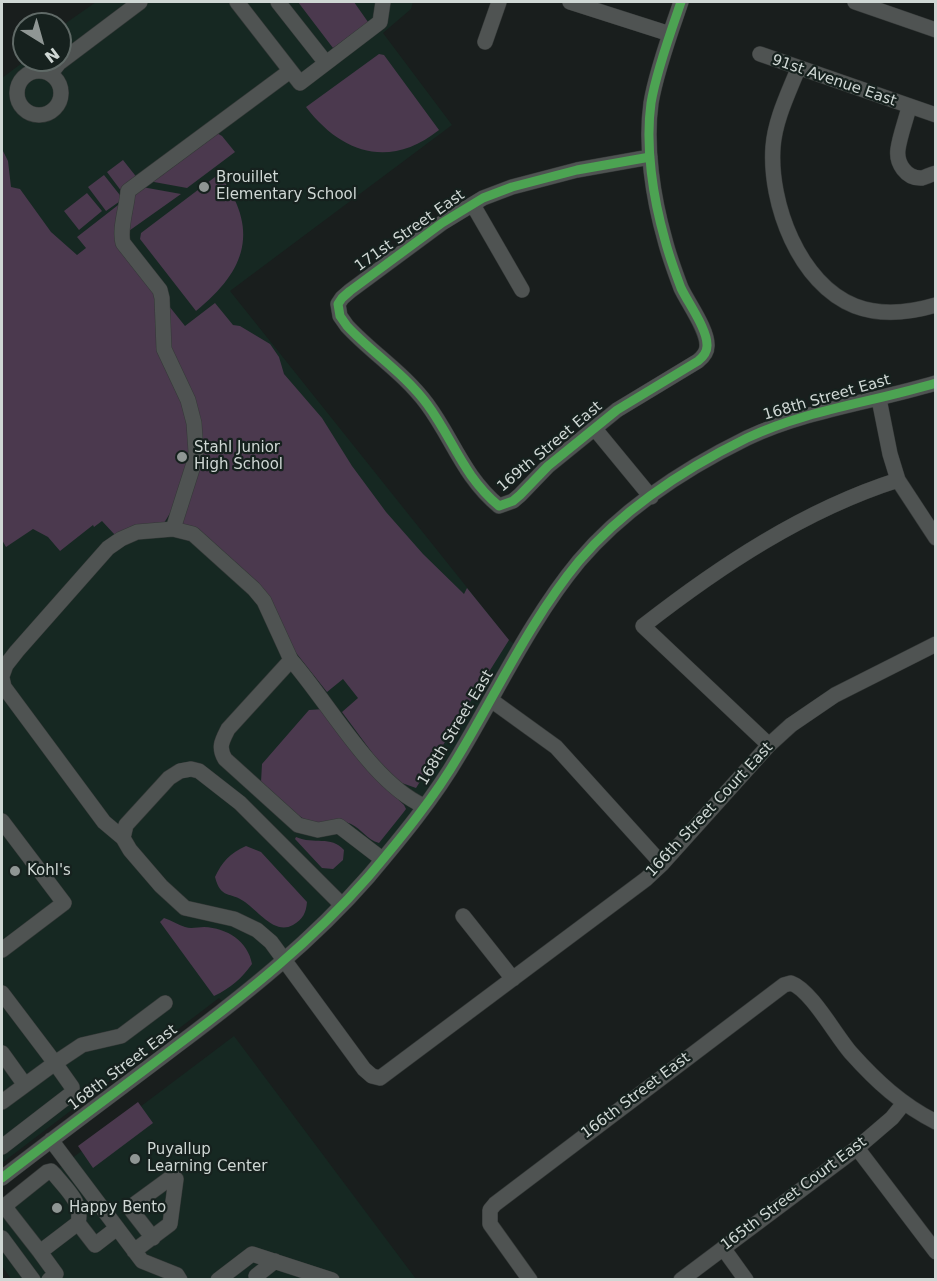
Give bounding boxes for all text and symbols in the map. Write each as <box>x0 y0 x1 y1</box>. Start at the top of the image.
north arrow <box>12 12 72 72</box>
text: N <box>41 44 63 67</box>
street label: 91st Avenue East <box>769 51 899 111</box>
place label: Brouillet Elementary School <box>216 169 357 204</box>
marker: Brouillet Elementary School <box>197 180 211 194</box>
street label: 171st Street East <box>352 186 468 276</box>
street label: 168th Street East <box>761 371 893 425</box>
street label: 169th Street East <box>494 398 606 496</box>
place label: Stahl Junior High School <box>194 439 283 474</box>
marker: Stahl Junior High School <box>175 450 189 464</box>
street label: 168th Street East <box>414 667 498 789</box>
street label: 166th Street Court East <box>643 739 777 881</box>
place label: Kohl's <box>27 862 71 880</box>
marker: Kohl's <box>8 864 22 878</box>
street label: 168th Street East <box>65 1021 181 1115</box>
street label: 166th Street East <box>578 1049 694 1143</box>
street label: 165th Street Court East <box>718 1133 870 1255</box>
place label: Puyallup Learning Center <box>147 1141 267 1176</box>
marker: Puyallup Learning Center <box>128 1152 142 1166</box>
place label: Happy Bento <box>69 1199 166 1217</box>
marker: Happy Bento <box>50 1201 64 1215</box>

